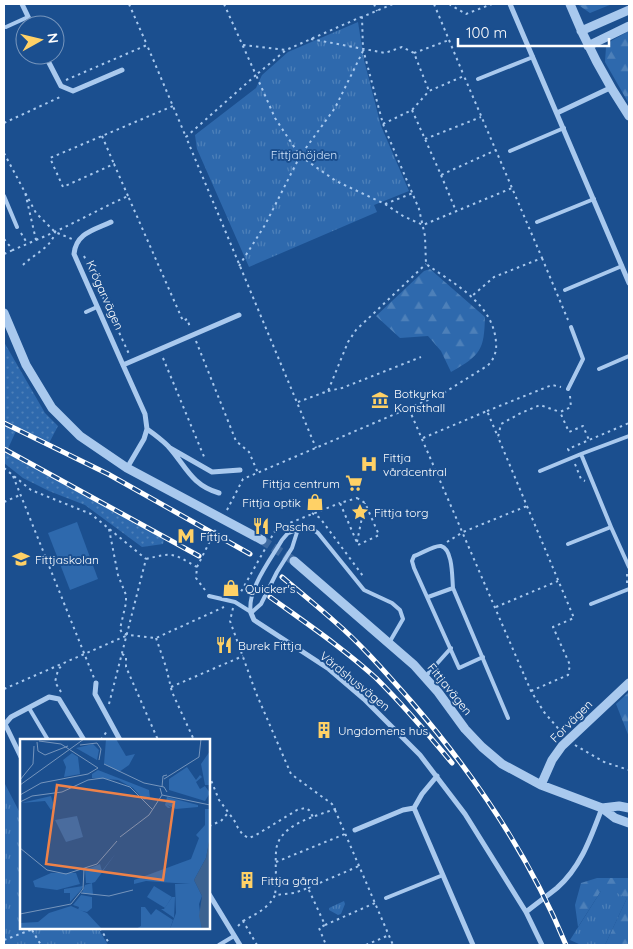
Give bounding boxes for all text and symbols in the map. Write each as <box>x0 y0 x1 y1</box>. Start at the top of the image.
north arrow <box>15 15 65 65</box>
scale bar <box>458 15 609 47</box>
text: 100 m <box>466 23 507 42</box>
text: N <box>43 32 63 45</box>
park label: Fittjahöjden <box>271 147 337 162</box>
street label: Krögarvägen <box>83 258 127 332</box>
place label: Botkyrka Konsthall <box>394 386 445 415</box>
museum icon: Botkyrka Konsthall <box>370 390 390 410</box>
place label: Fittja vårdcentral <box>383 450 447 479</box>
hospital icon: Fittja vårdcentral <box>359 454 379 474</box>
supermarket icon: Fittja centrum <box>344 473 364 493</box>
place label: Fittja centrum <box>262 476 340 491</box>
shop icon: Fittja optik <box>305 492 325 512</box>
place label: Fittja optik <box>242 495 301 510</box>
place icon: Fittja torg <box>350 502 370 522</box>
place label: Fittja torg <box>374 505 428 520</box>
restaurant icon: Pascha <box>251 516 271 536</box>
place label: Pascha <box>275 519 315 534</box>
metro station icon: Fittja <box>176 526 196 546</box>
place label: Fittja <box>200 529 228 544</box>
school or university icon: Fittjaskolan <box>11 549 31 569</box>
place label: Fittjaskolan <box>35 552 99 567</box>
shop icon: Quicker's <box>221 578 241 598</box>
place label: Quicker's <box>245 581 296 596</box>
restaurant icon: Burek Fittja <box>214 635 234 655</box>
place label: Burek Fittja <box>238 638 301 653</box>
street label: Värdshusvägen <box>317 648 393 714</box>
street label: Fittjavägen <box>425 660 475 718</box>
street label: Forvägen <box>547 697 595 745</box>
building icon: Ungdomens hus <box>314 720 334 740</box>
place label: Ungdomens hus <box>338 723 428 738</box>
inset map <box>20 739 210 929</box>
building icon: Fittja gård <box>237 870 257 890</box>
place label: Fittja gård <box>261 873 319 888</box>

